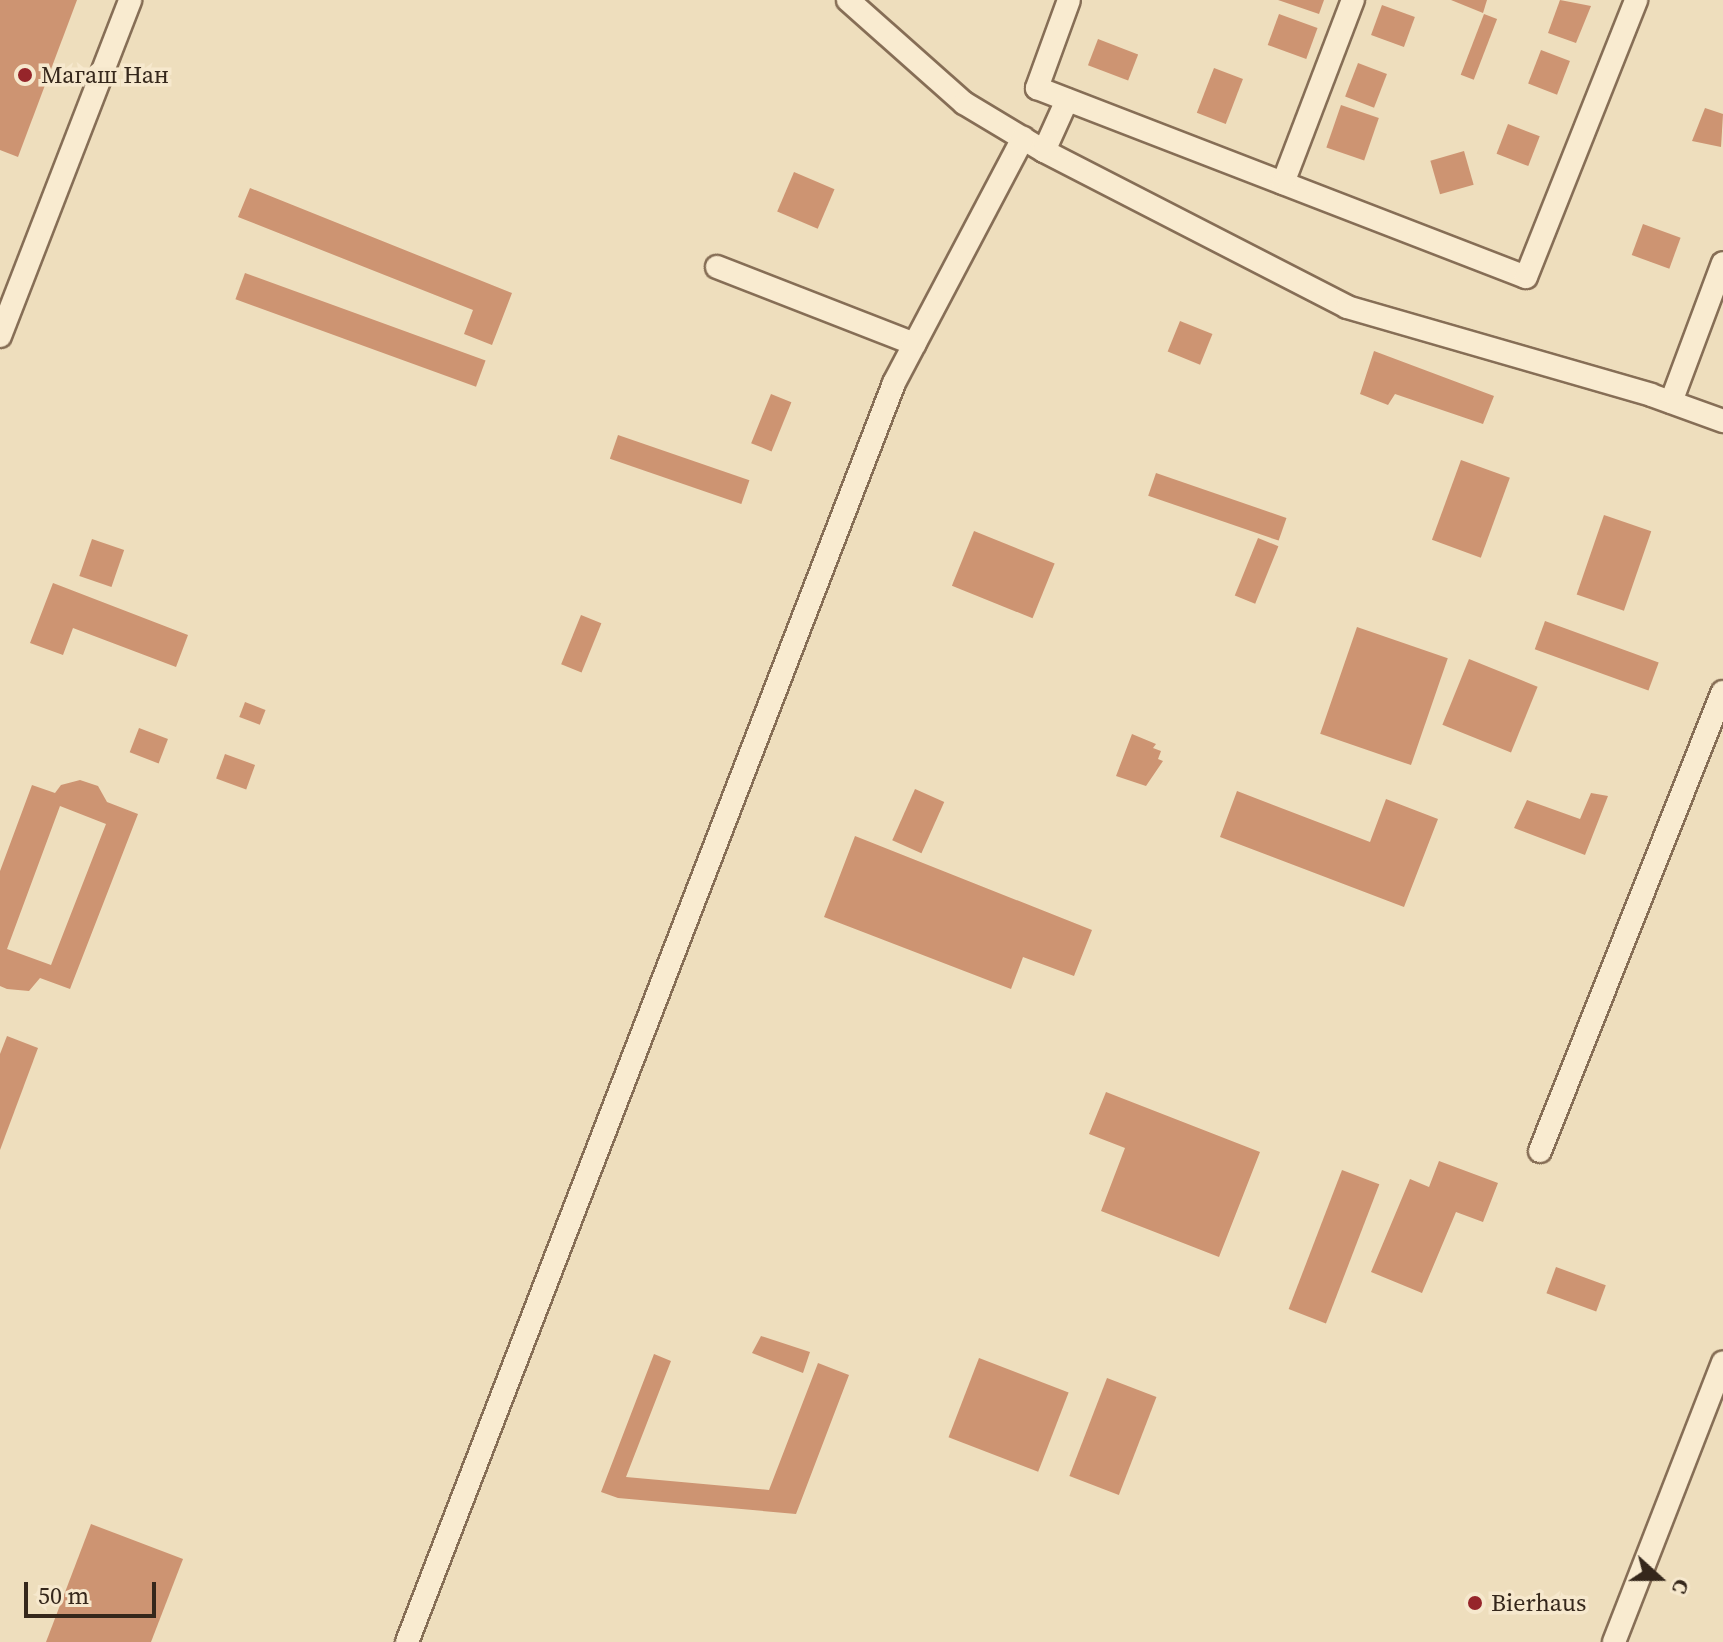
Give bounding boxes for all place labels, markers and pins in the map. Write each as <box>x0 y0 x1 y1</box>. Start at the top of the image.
place label: Магаш Нан <box>41 61 169 89</box>
marker: Магаш Нан <box>16 66 34 84</box>
place label: Bierhaus <box>1491 1589 1586 1617</box>
marker: Bierhaus <box>1466 1594 1484 1612</box>

